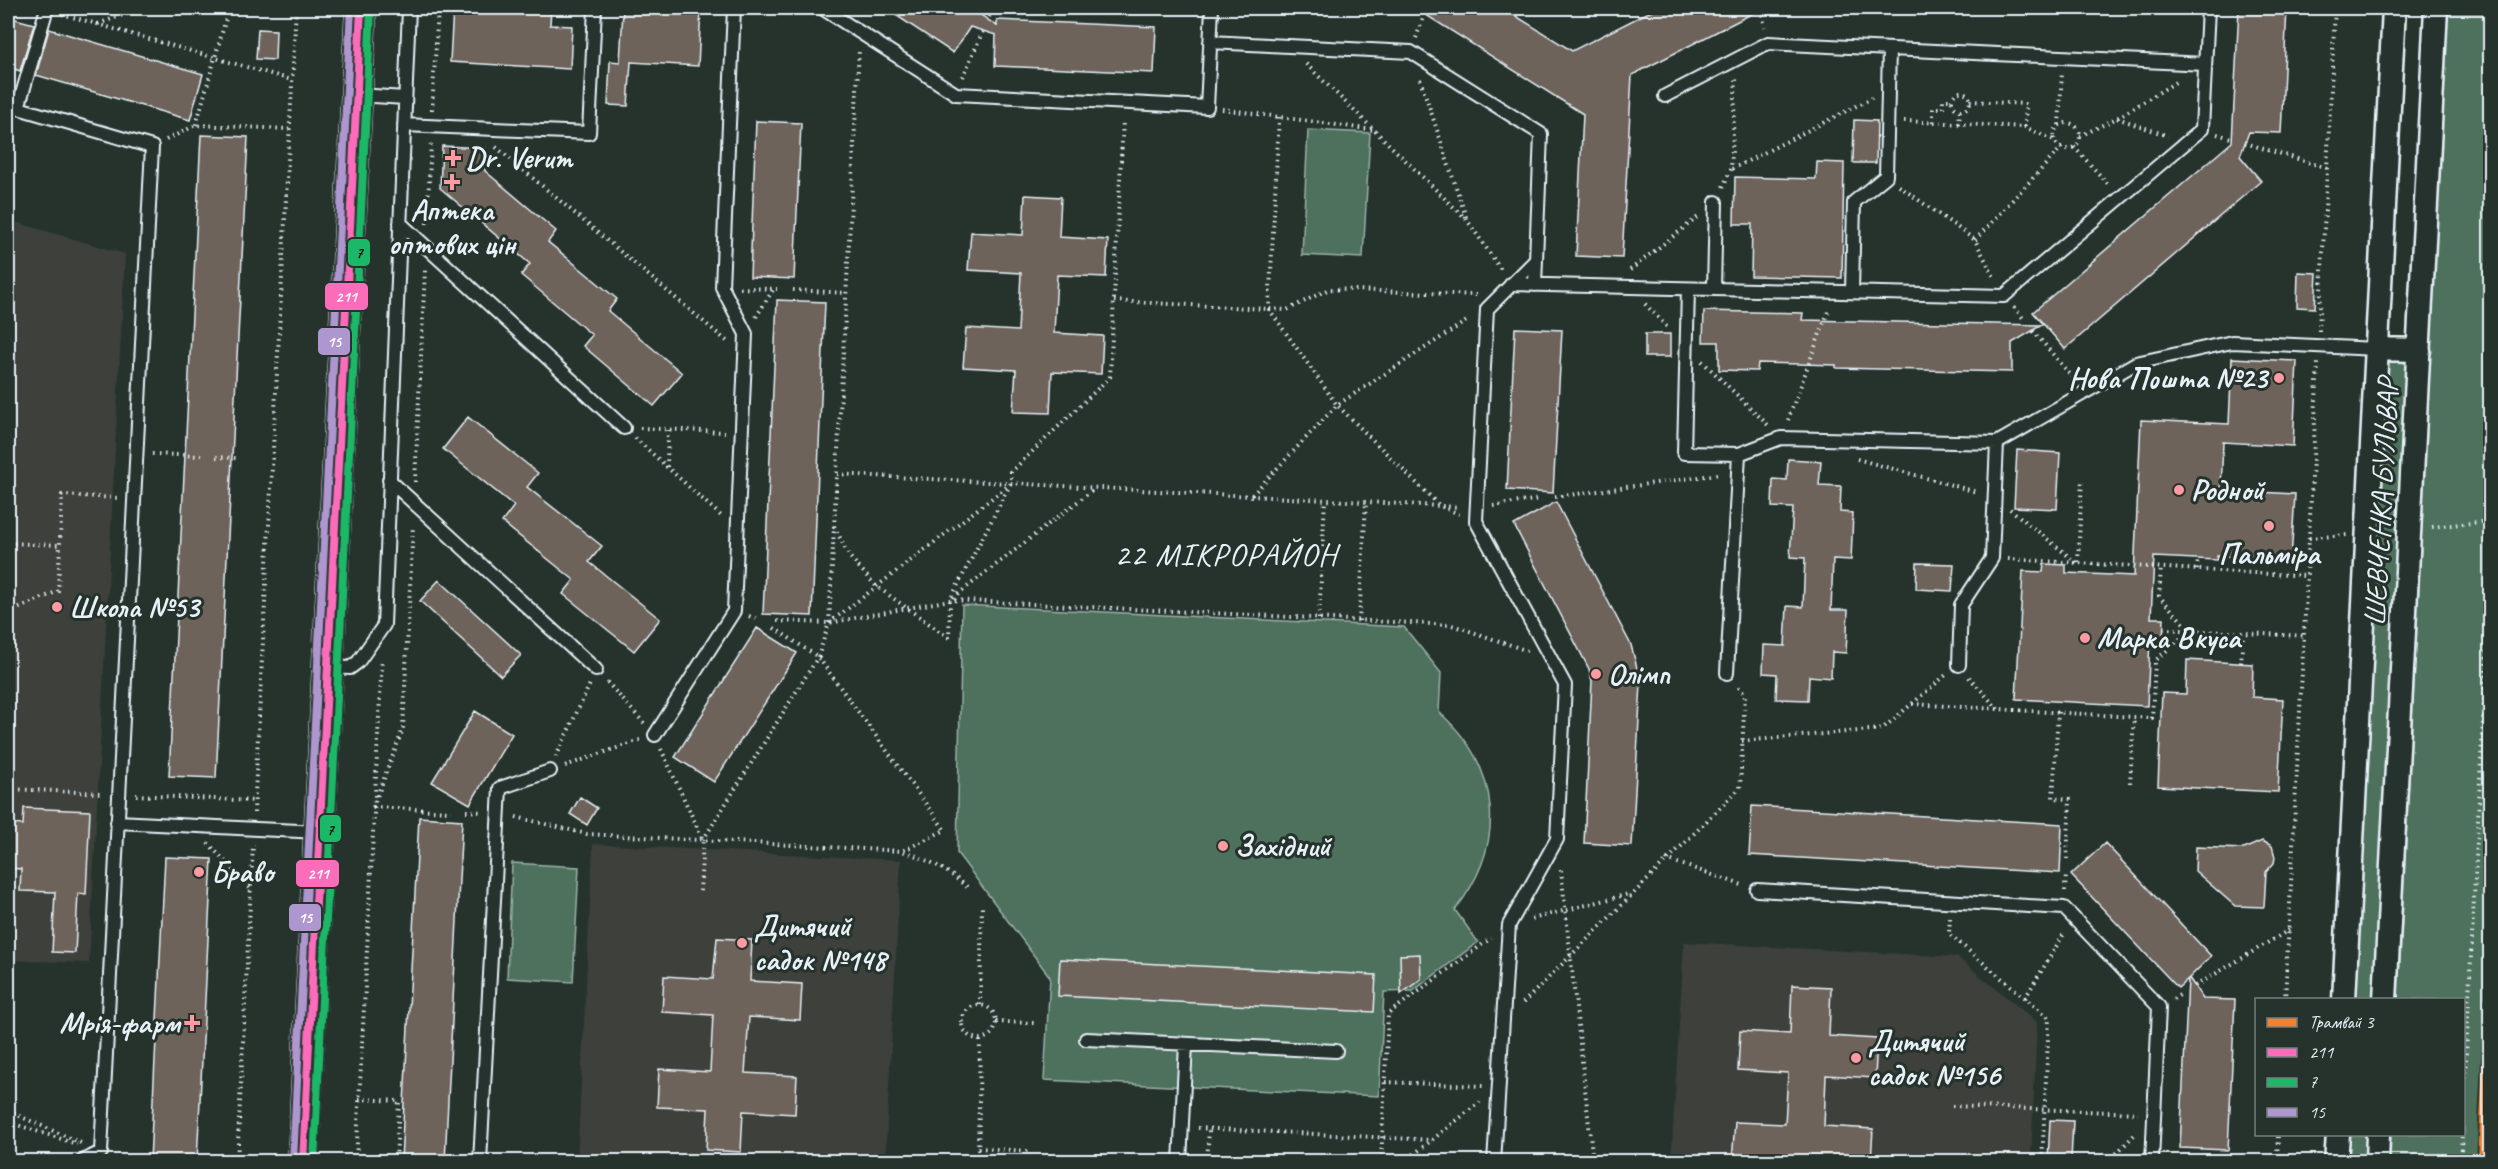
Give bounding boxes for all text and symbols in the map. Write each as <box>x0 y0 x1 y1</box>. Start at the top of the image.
place label: Dr. Verum <box>466 139 574 177</box>
marker: Dr. Verum <box>444 149 462 167</box>
marker: Аптека оптових цін <box>445 175 459 189</box>
place label: Аптека оптових цін <box>389 191 517 263</box>
line badge: 7 <box>347 238 371 267</box>
text: 7 <box>355 243 364 263</box>
line badge: 211 <box>324 282 369 311</box>
text: 211 <box>335 287 359 307</box>
line badge: 15 <box>317 327 351 356</box>
text: 15 <box>327 332 343 352</box>
place label: Нова Пошта №23 <box>2068 359 2269 397</box>
marker: Нова Пошта №23 <box>2272 371 2286 385</box>
street label: ШЕВЧЕНКА БУЛЬВАР <box>2356 373 2407 627</box>
place label: Родной <box>2191 471 2266 509</box>
marker: Родной <box>2172 483 2186 497</box>
marker: Пальміра <box>2262 519 2276 533</box>
district label: 22 МІКРОРАЙОН <box>1114 534 1341 575</box>
place label: Пальміра <box>2219 535 2322 573</box>
place label: Школа №53 <box>69 588 202 626</box>
marker: Школа №53 <box>50 600 64 614</box>
place label: Марка Вкуса <box>2097 619 2243 657</box>
marker: Марка Вкуса <box>2078 631 2092 645</box>
place label: Олімп <box>1608 655 1671 693</box>
marker: Олімп <box>1589 667 1603 681</box>
line badge: 7 <box>319 814 342 843</box>
text: 7 <box>326 820 335 840</box>
place label: Західний <box>1235 827 1333 865</box>
marker: Західний <box>1216 839 1230 853</box>
place label: Браво <box>211 853 276 891</box>
line badge: 211 <box>295 859 340 888</box>
text: 211 <box>307 864 331 884</box>
marker: Браво <box>192 865 206 879</box>
line badge: 15 <box>288 903 322 932</box>
place label: Дитячий садок №148 <box>754 907 890 979</box>
text: 15 <box>298 908 314 928</box>
marker: Дитячий садок №148 <box>735 936 749 950</box>
legend <box>2255 998 2465 1136</box>
place label: Мрія-фарм <box>59 1004 182 1042</box>
text: Трамвай 3 <box>2309 1011 2376 1033</box>
marker: Мрія-фарм <box>185 1016 199 1030</box>
place label: Дитячий садок №156 <box>1868 1022 2002 1094</box>
text: 211 <box>2309 1041 2334 1063</box>
marker: Дитячий садок №156 <box>1849 1051 1863 1065</box>
text: 7 <box>2309 1071 2318 1093</box>
text: 15 <box>2309 1101 2326 1123</box>

